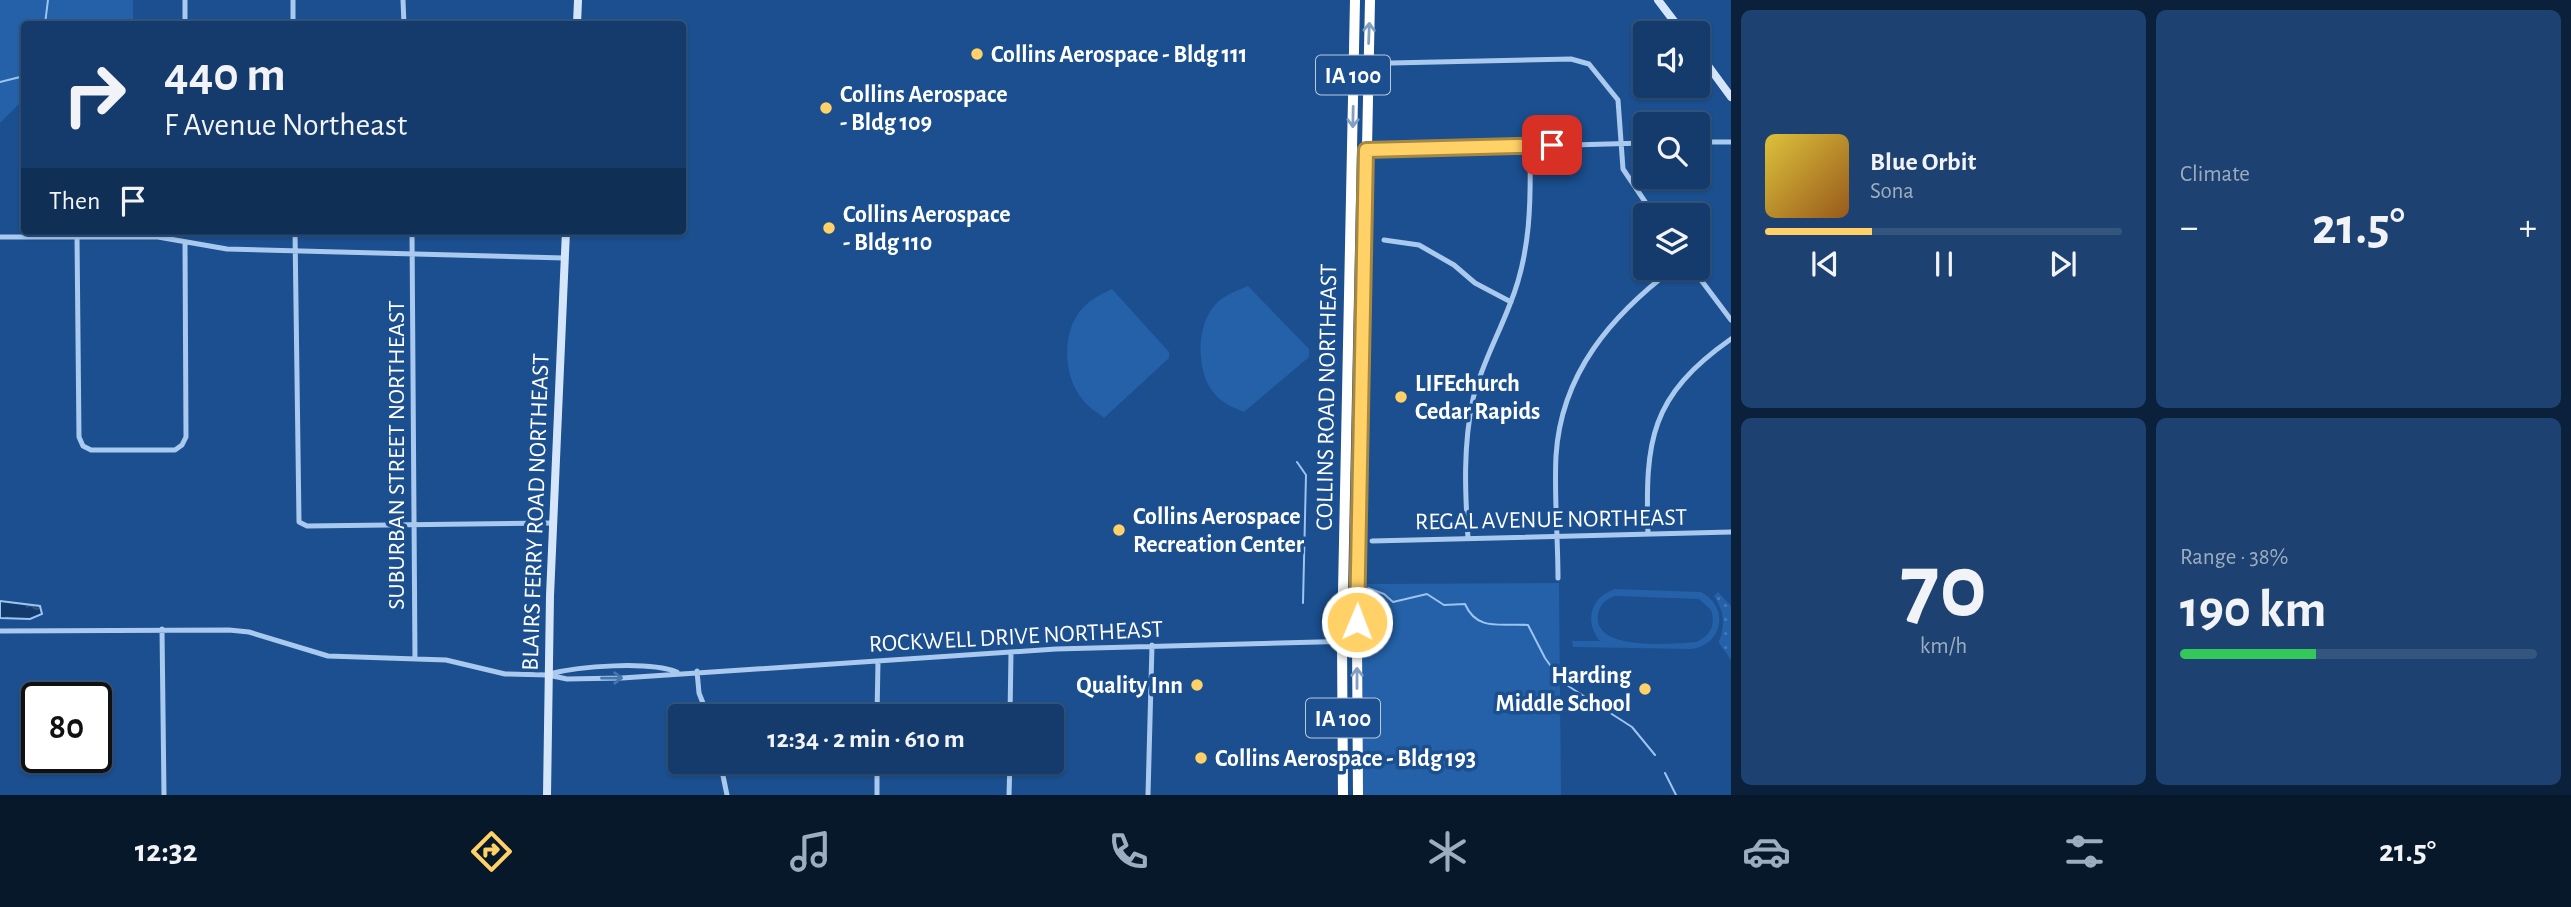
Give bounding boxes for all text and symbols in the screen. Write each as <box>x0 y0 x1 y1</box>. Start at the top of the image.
map controls <box>1633 21 1710 280</box>
button: sound <box>1633 21 1710 98</box>
one-way arrow <box>1362 22 1376 45</box>
place label: Collins Aerospace - Bldg 111 <box>991 43 1248 67</box>
marker: Collins Aerospace - Bldg 111 <box>969 46 985 62</box>
icon: right <box>49 49 140 140</box>
text: 440 m <box>164 51 286 100</box>
road number: IA 100 <box>1316 55 1390 94</box>
place label: Collins Aerospace - Bldg 109 <box>840 83 1008 135</box>
marker: Collins Aerospace - Bldg 109 <box>818 100 834 116</box>
one-way arrow <box>1346 105 1359 128</box>
text: F Avenue Northeast <box>164 109 407 141</box>
button: search <box>1633 112 1710 189</box>
pin <box>1522 115 1582 175</box>
icon: arrive <box>1533 126 1571 164</box>
text: Blue Orbit <box>1870 149 1976 175</box>
text: Climate <box>2180 163 2250 186</box>
text: Sona <box>1870 180 1914 203</box>
icon: arrive <box>114 182 152 220</box>
text: Then <box>49 188 100 214</box>
text: 21.5° <box>2312 201 2405 253</box>
place label: Collins Aerospace - Bldg 110 <box>843 203 1011 255</box>
button: layers <box>1633 203 1710 280</box>
text: − <box>2180 209 2198 247</box>
text: + <box>2519 209 2537 247</box>
marker: Collins Aerospace - Bldg 110 <box>821 220 837 236</box>
icon: previous <box>1806 245 1844 283</box>
icon: pause <box>1925 245 1963 283</box>
icon: next <box>2044 245 2082 283</box>
street label: COLLINS ROAD NORTHEAST <box>1313 263 1341 531</box>
street label: SUBURBAN STREET NORTHEAST <box>385 300 409 610</box>
street label: BLAIRS FERRY ROAD NORTHEAST <box>518 353 554 671</box>
place label: LIFEchurch Cedar Rapids <box>1415 372 1540 424</box>
marker: LIFEchurch Cedar Rapids <box>1393 389 1409 405</box>
place label: Collins Aerospace Recreation Center <box>1133 505 1305 557</box>
street label: REGAL AVENUE NORTHEAST <box>1415 506 1687 534</box>
marker: Collins Aerospace Recreation Center <box>1111 522 1127 538</box>
text: 70 <box>1900 542 1987 633</box>
text: Range · 38% <box>2180 546 2289 569</box>
text: 190 km <box>2180 584 2326 636</box>
position arrow <box>1320 585 1394 659</box>
street label: ROCKWELL DRIVE NORTHEAST <box>868 617 1164 657</box>
text: km/h <box>1920 635 1967 658</box>
place label: Harding Middle School <box>1496 664 1632 716</box>
one-way arrow <box>1350 667 1364 690</box>
one-way arrow <box>601 671 624 685</box>
place label: Quality Inn <box>1076 674 1183 698</box>
marker: Quality Inn <box>1189 677 1205 693</box>
marker: Harding Middle School <box>1637 681 1653 697</box>
speed limit sign: 80 <box>21 682 112 773</box>
road number: IA 100 <box>1306 698 1380 738</box>
text: 12:34 · 2 min · 610 m <box>767 726 965 752</box>
place label: Collins Aerospace - Bldg 193 <box>1215 747 1476 771</box>
marker: Collins Aerospace - Bldg 193 <box>1193 750 1209 766</box>
icon: directions <box>467 827 516 876</box>
icon: music <box>786 827 835 876</box>
icon: phone <box>1104 827 1153 876</box>
icon: climate <box>1423 827 1472 876</box>
icon: car <box>1742 827 1791 876</box>
icon: filters <box>2060 827 2109 876</box>
text: 12:32 <box>135 835 198 867</box>
text: 21.5° <box>2379 835 2436 867</box>

